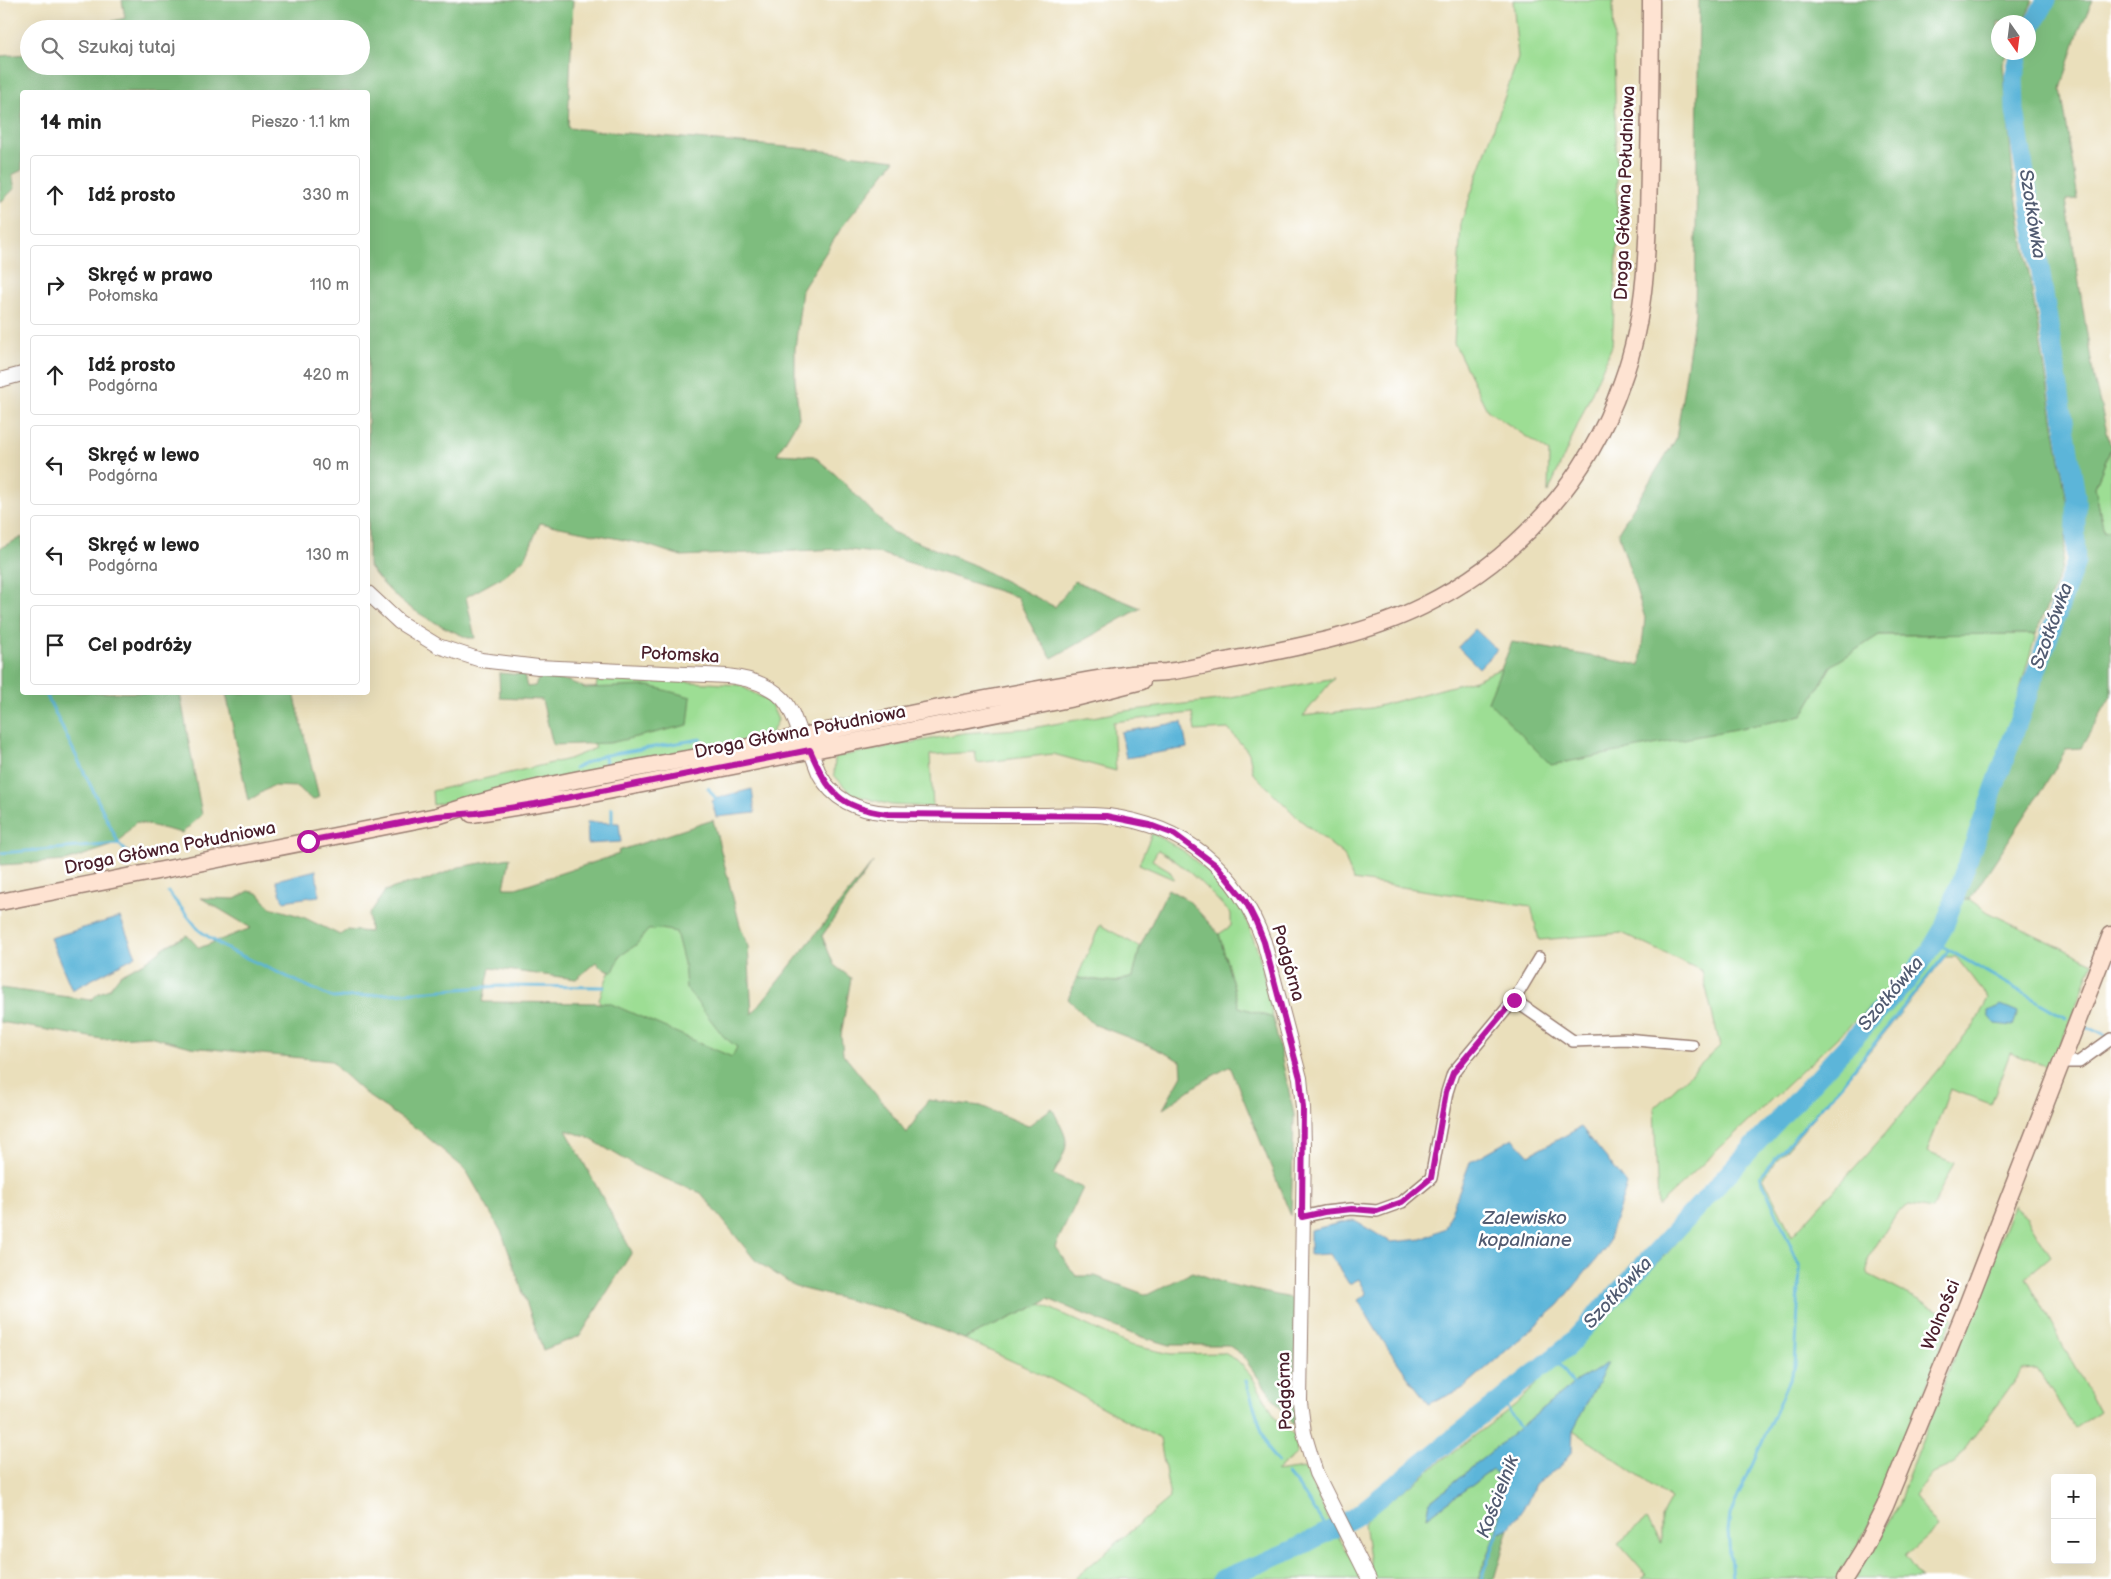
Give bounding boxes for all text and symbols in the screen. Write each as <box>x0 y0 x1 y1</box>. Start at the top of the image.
north arrow <box>1991 15 2036 60</box>
search box <box>20 20 370 75</box>
icon: search <box>38 34 66 62</box>
text: Szukaj tutaj <box>78 36 175 59</box>
street label: Droga Główna Południowa <box>1611 85 1639 301</box>
text: 14 min <box>40 110 102 135</box>
text: Pieszo · 1.1 km <box>251 113 350 132</box>
water label: Szotkówka <box>2014 168 2050 260</box>
icon: ahead <box>41 181 69 209</box>
text: Idź prosto <box>88 184 176 207</box>
text: 330 m <box>302 186 349 205</box>
text: Skręć w prawo <box>88 264 213 287</box>
icon: right <box>41 271 69 299</box>
text: 110 m <box>310 276 349 295</box>
text: Połomska <box>88 287 158 306</box>
text: Idź prosto <box>88 354 176 377</box>
icon: ahead <box>41 361 69 389</box>
text: 420 m <box>303 366 349 385</box>
text: Podgórna <box>88 377 158 396</box>
text: Skręć w lewo <box>88 444 200 467</box>
icon: left <box>41 451 69 479</box>
text: 90 m <box>313 456 349 475</box>
text: Podgórna <box>88 467 158 486</box>
text: Skręć w lewo <box>88 534 200 557</box>
icon: left <box>41 541 69 569</box>
text: 130 m <box>306 546 349 565</box>
text: Podgórna <box>88 557 158 576</box>
water label: Szotkówka <box>2026 580 2078 672</box>
icon: arrive <box>41 631 69 659</box>
text: Cel podróży <box>88 634 192 657</box>
street label: Połomska <box>640 642 720 668</box>
street label: Droga Główna Południowa <box>693 701 907 763</box>
street label: Droga Główna Południowa <box>63 817 277 879</box>
route start <box>297 830 320 853</box>
street label: Podgórna <box>1267 922 1309 1004</box>
water label: Szotkówka <box>1853 952 1929 1036</box>
route end <box>1503 989 1526 1012</box>
water label: Zalewisko kopalniane <box>1478 1207 1572 1252</box>
water label: Szotkówka <box>1579 1252 1657 1334</box>
street label: Wolności <box>1917 1277 1965 1353</box>
street label: Podgórna <box>1273 1351 1297 1431</box>
water label: Kościelnik <box>1472 1452 1524 1541</box>
map controls <box>2051 1474 2096 1564</box>
button: + <box>2051 1474 2096 1519</box>
button: − <box>2051 1519 2096 1564</box>

